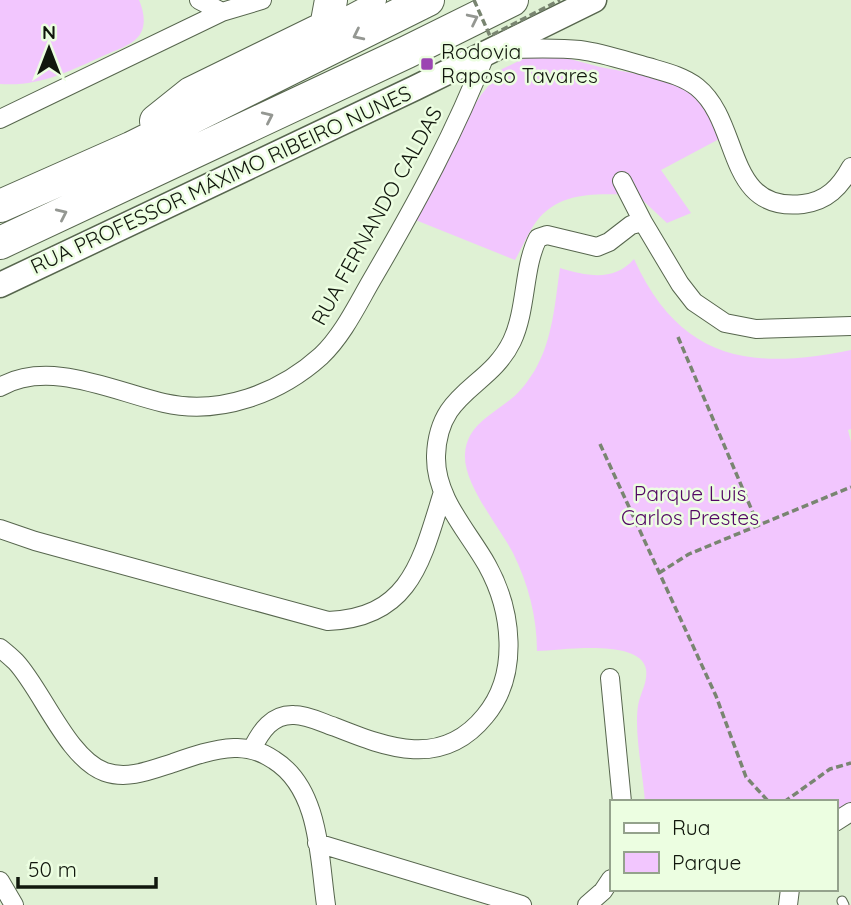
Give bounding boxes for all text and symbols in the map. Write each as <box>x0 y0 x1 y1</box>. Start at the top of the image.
north arrow <box>14 14 84 84</box>
one-way arrow <box>466 14 478 28</box>
text: N <box>42 20 56 44</box>
one-way arrow <box>353 27 365 41</box>
place label: Rodovia Raposo Tavares <box>441 38 598 88</box>
marker: Rodovia Raposo Tavares <box>419 56 435 72</box>
street label: RUA PROFESSOR MÁXIMO RIBEIRO NUNES <box>26 79 415 279</box>
street label: RUA FERNANDO CALDAS <box>305 102 447 329</box>
one-way arrow <box>261 111 273 125</box>
one-way arrow <box>55 208 67 222</box>
park label: Parque Luis Carlos Prestes <box>621 480 759 530</box>
legend <box>610 800 837 891</box>
text: Rua <box>672 814 711 840</box>
scale bar <box>18 846 156 890</box>
text: Parque <box>672 849 741 875</box>
text: 50 m <box>28 856 77 882</box>

